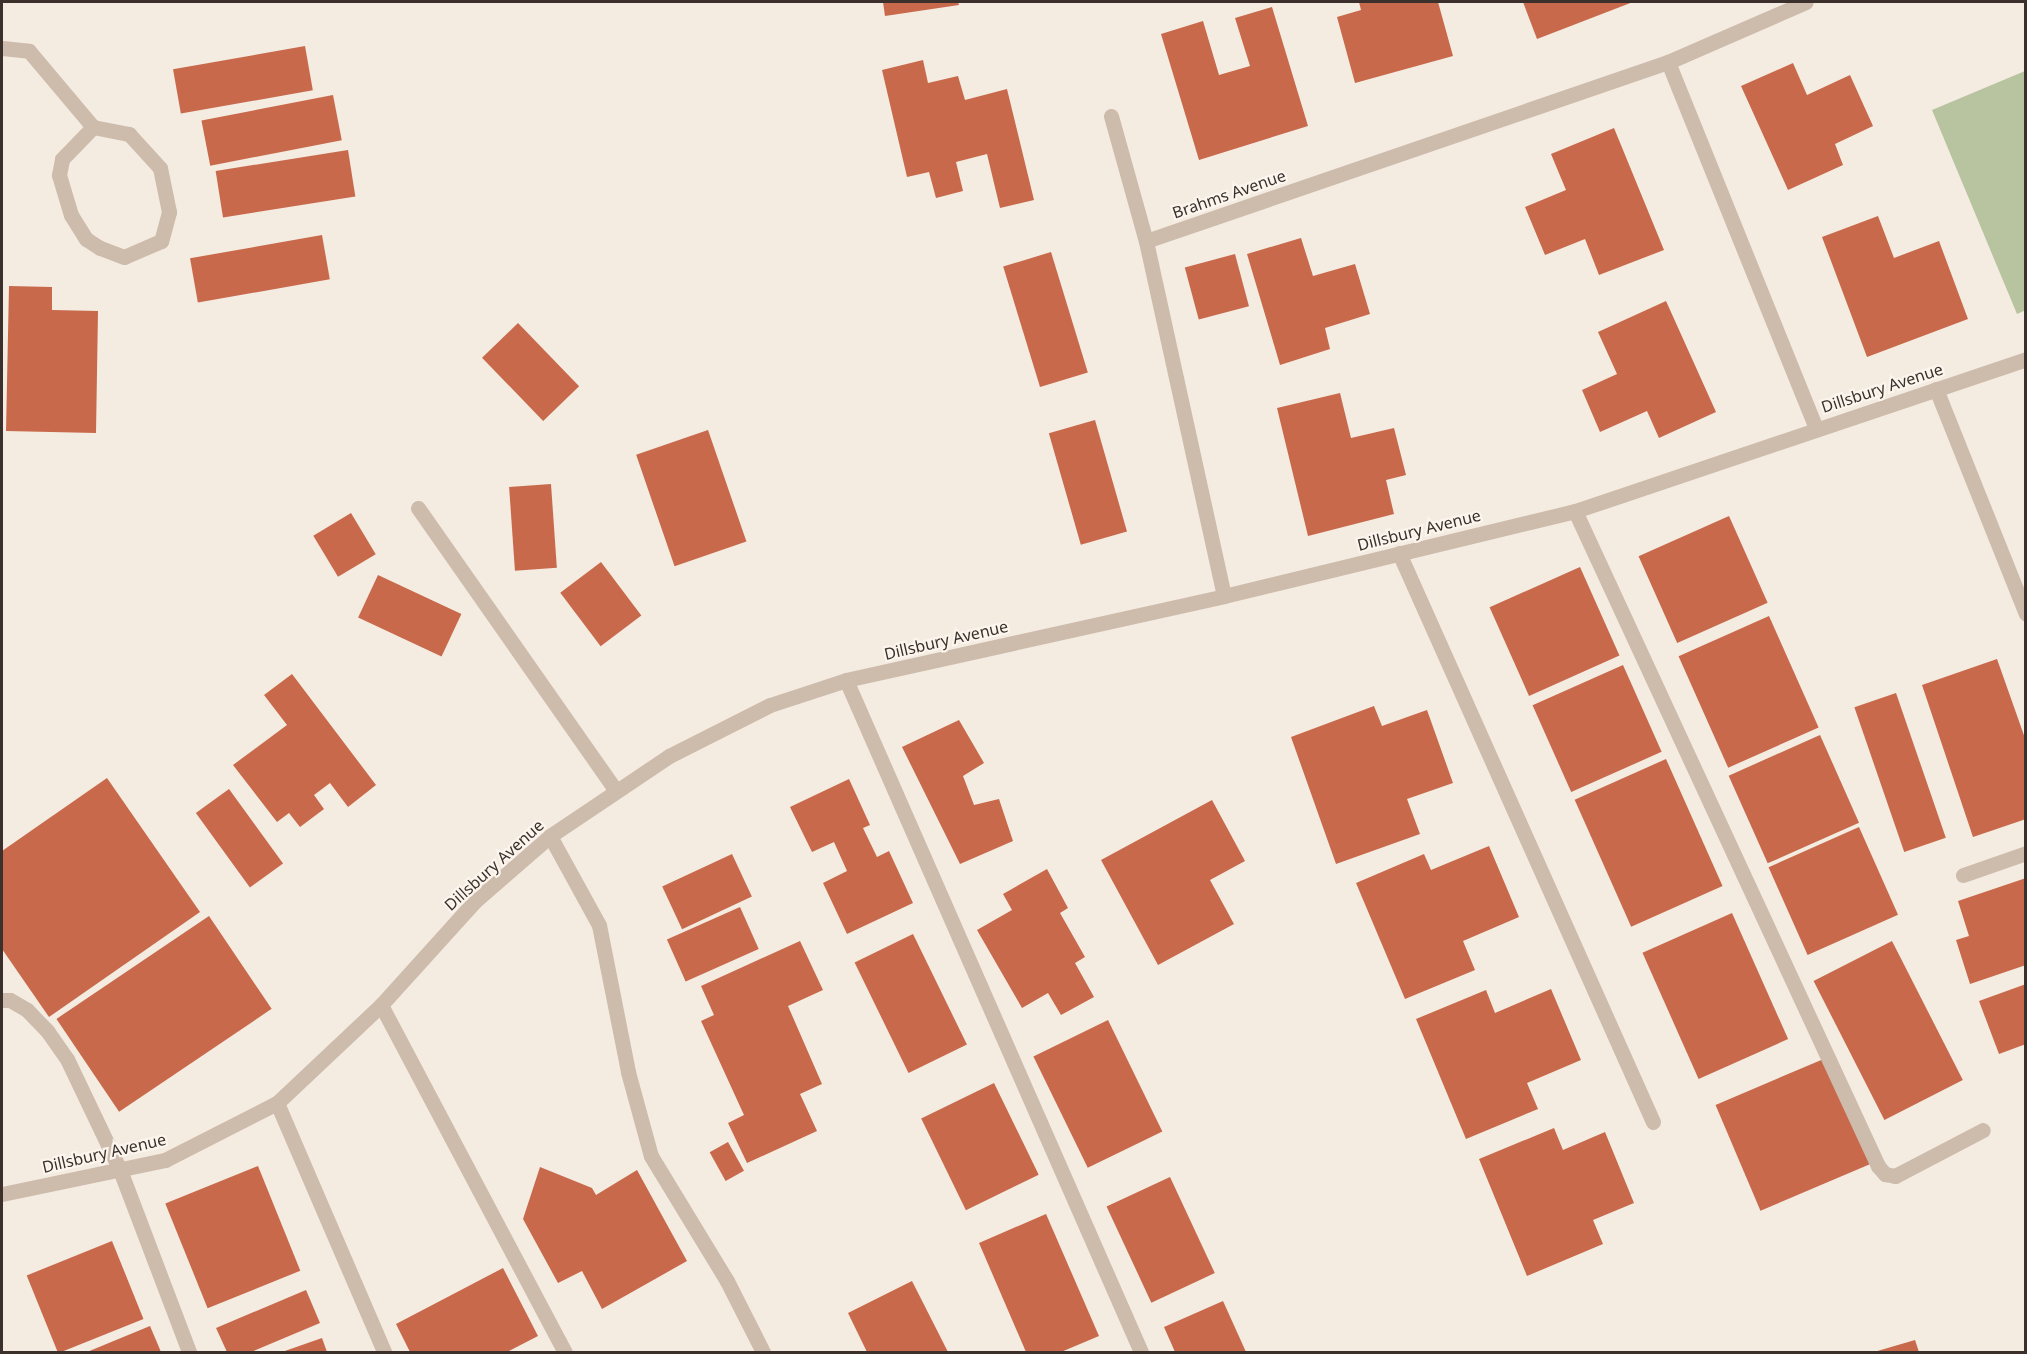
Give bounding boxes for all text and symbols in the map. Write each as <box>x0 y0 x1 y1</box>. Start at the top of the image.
street label: Brahms Avenue <box>1170 166 1288 222</box>
street label: Dillsbury Avenue <box>1819 359 1945 417</box>
street label: Dillsbury Avenue <box>1355 505 1483 555</box>
street label: Dillsbury Avenue <box>882 616 1010 664</box>
street label: Dillsbury Avenue <box>441 816 547 914</box>
street label: Dillsbury Avenue <box>40 1129 168 1177</box>

